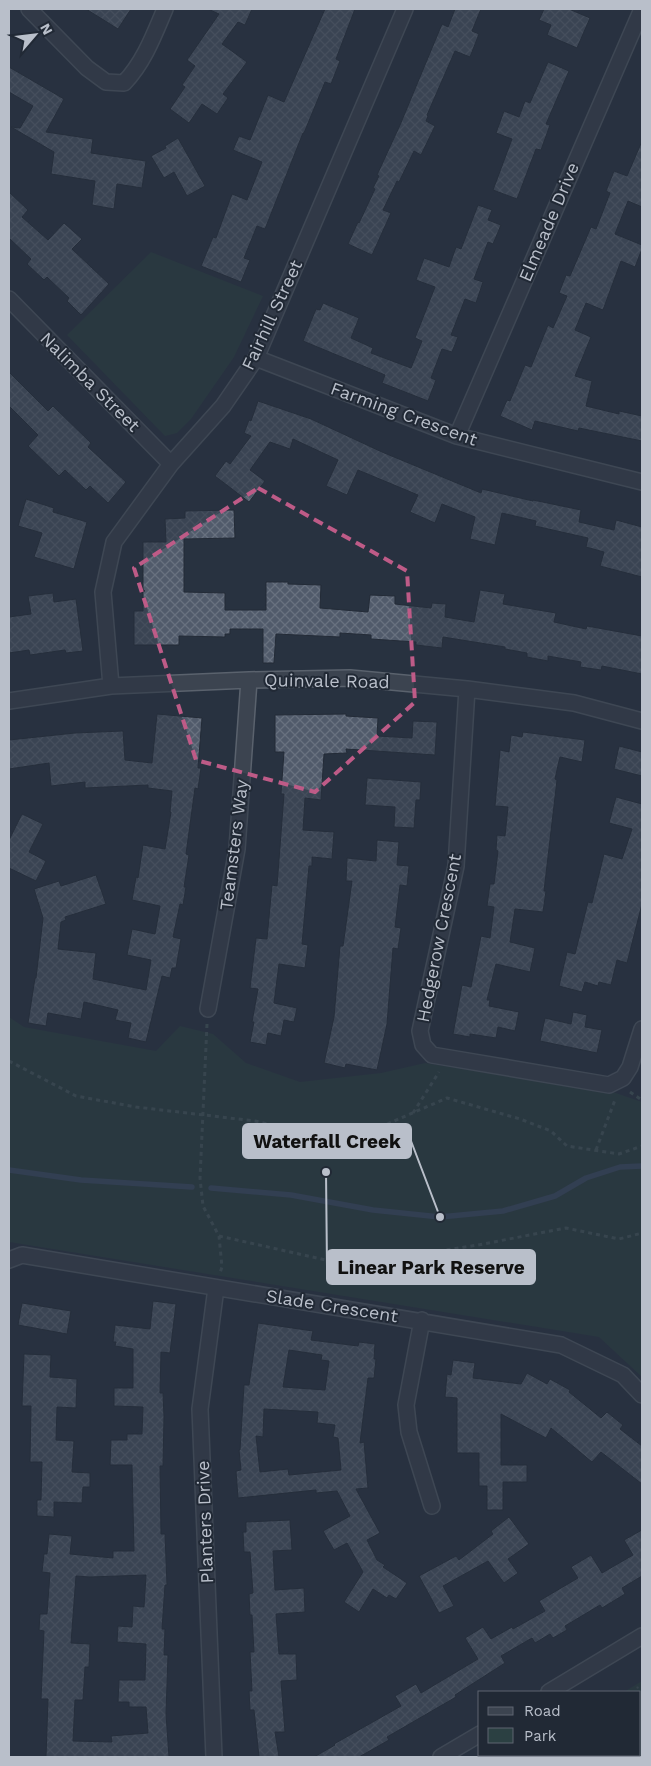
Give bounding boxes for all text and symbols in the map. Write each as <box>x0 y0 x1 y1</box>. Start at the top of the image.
north arrow <box>10 10 60 60</box>
text: N <box>37 21 56 37</box>
street label: Elmeade Drive <box>514 159 583 284</box>
street label: Fairhill Street <box>237 256 306 373</box>
street label: Nalimba Street <box>36 328 145 436</box>
street label: Farming Crescent <box>328 377 481 450</box>
street label: Quinvale Road <box>264 669 390 692</box>
street label: Teamsters Way <box>215 778 252 912</box>
street label: Hedgerow Crescent <box>412 851 465 1024</box>
callout: Waterfall Creek <box>243 1124 411 1158</box>
text: Waterfall Creek <box>253 1130 401 1153</box>
callout: Linear Park Reserve <box>327 1250 535 1284</box>
text: Linear Park Reserve <box>337 1256 525 1279</box>
street label: Slade Crescent <box>265 1285 400 1326</box>
street label: Planters Drive <box>192 1460 217 1584</box>
legend <box>478 1691 641 1756</box>
text: Road <box>524 1702 561 1720</box>
text: Park <box>524 1727 557 1745</box>

